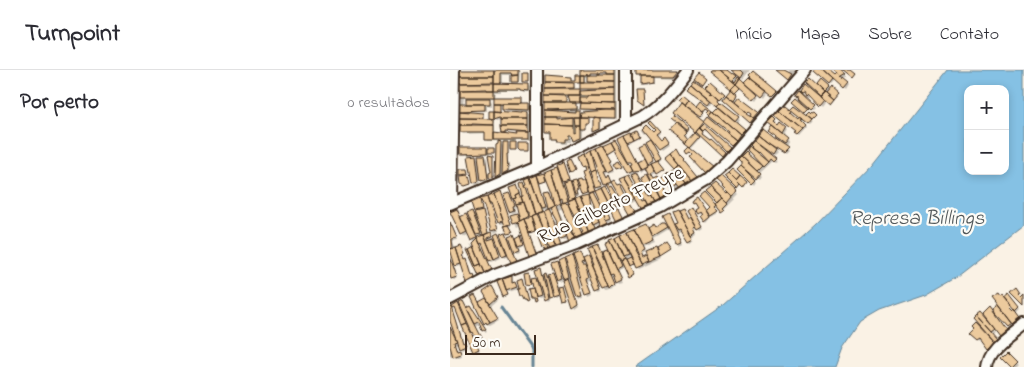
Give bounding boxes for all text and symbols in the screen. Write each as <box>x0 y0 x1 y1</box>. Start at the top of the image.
text: Turnpoint <box>25 17 120 52</box>
text: Início <box>735 22 772 48</box>
text: Mapa <box>800 22 840 48</box>
text: Sobre <box>868 22 912 48</box>
text: Contato <box>940 22 999 48</box>
map controls <box>964 85 1009 175</box>
button: + <box>964 85 1009 130</box>
text: Por perto <box>20 88 99 118</box>
text: 0 resultados <box>348 91 430 115</box>
button: − <box>964 130 1009 175</box>
street label: Rua Gilberto Freyre <box>533 159 689 253</box>
water label: Represa Billings <box>850 204 985 235</box>
scale bar <box>465 332 536 355</box>
text: 50 m <box>472 333 500 354</box>

